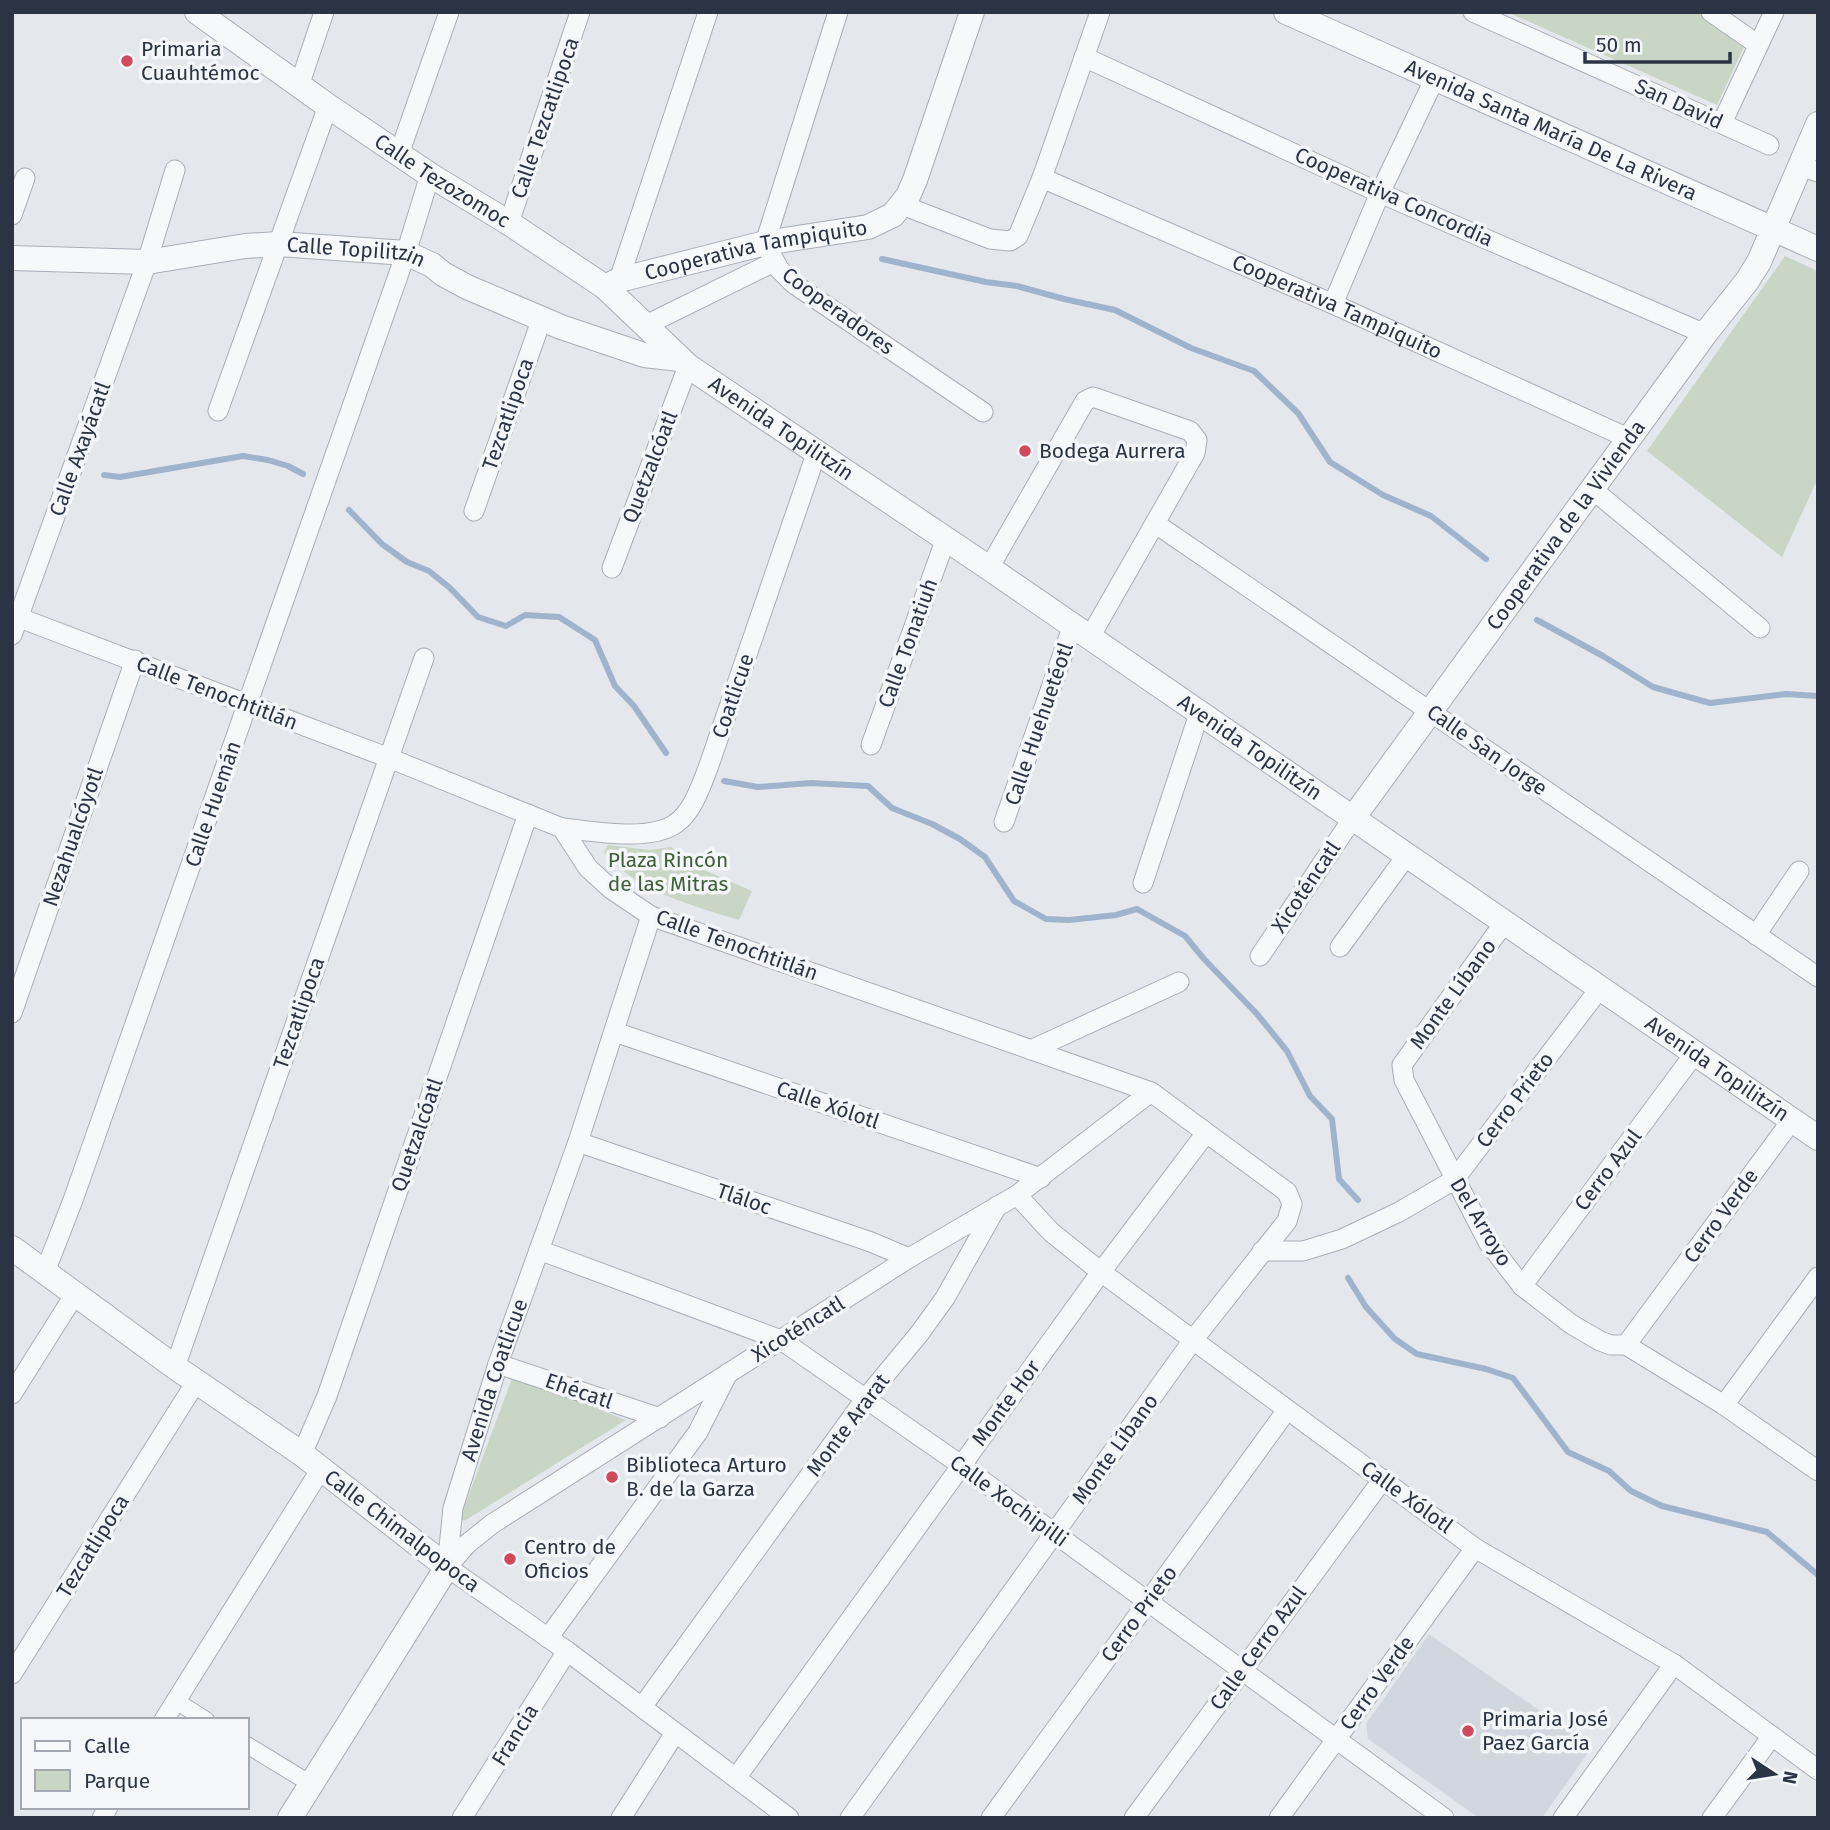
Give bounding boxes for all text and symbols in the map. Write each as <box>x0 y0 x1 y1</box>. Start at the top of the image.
scale bar <box>1585 21 1730 65</box>
text: 50 m <box>1596 32 1642 58</box>
street label: Calle Tezcatlipoca <box>505 34 585 202</box>
place label: Primaria Cuauhtémoc <box>141 36 260 86</box>
marker: Primaria Cuauhtémoc <box>119 53 135 69</box>
street label: Avenida Santa María De La Rivera <box>1401 54 1701 206</box>
street label: San David <box>1631 73 1727 135</box>
street label: Calle Tezozomoc <box>369 128 515 234</box>
street label: Cooperativa Concordia <box>1291 142 1497 252</box>
street label: Cooperativa Tampiquito <box>642 214 869 286</box>
street label: Calle Topilitzin <box>286 232 430 273</box>
street label: Cooperativa Tampiquito <box>1228 249 1446 365</box>
street label: Cooperadores <box>777 262 899 360</box>
street label: Tezcatlipoca <box>477 355 539 473</box>
street label: Avenida Topilitzín <box>704 371 859 486</box>
street label: Calle Axayácatl <box>44 378 116 520</box>
street label: Quetzalcóatl <box>617 407 683 527</box>
street label: Cooperativa de la Vivienda <box>1481 415 1651 635</box>
place label: Bodega Aurrera <box>1039 438 1186 464</box>
marker: Bodega Aurrera <box>1017 443 1033 459</box>
street label: Calle Tonatiuh <box>873 575 943 711</box>
street label: Calle Huehuetéotl <box>999 639 1079 809</box>
street label: Calle Tenochtitlán <box>133 650 301 736</box>
street label: Coatlicue <box>706 650 760 742</box>
street label: Avenida Topilitzín <box>1173 689 1327 806</box>
street label: Calle San Jorge <box>1422 699 1552 801</box>
street label: Calle Huemán <box>179 738 247 870</box>
street label: Nezahualcóyotl <box>37 764 109 910</box>
street label: Xicoténcatl <box>1266 836 1346 938</box>
park label: Plaza Rincón de las Mitras <box>608 847 728 897</box>
street label: Calle Tenochtitlán <box>652 904 822 986</box>
street label: Monte Líbano <box>1404 934 1502 1054</box>
street label: Tezcatlipoca <box>268 954 330 1072</box>
street label: Avenida Topilitzín <box>1640 1010 1794 1127</box>
street label: Cerro Prieto <box>1471 1047 1559 1153</box>
street label: Quetzalcóatl <box>385 1075 449 1195</box>
street label: Calle Xólotl <box>773 1075 883 1135</box>
street label: Cerro Azul <box>1569 1124 1647 1216</box>
street label: Cerro Verde <box>1678 1164 1764 1268</box>
street label: Del Arroyo <box>1444 1173 1518 1271</box>
street label: Tláloc <box>713 1178 775 1220</box>
street label: Xicoténcatl <box>747 1290 849 1368</box>
street label: Avenida Coatlicue <box>456 1295 533 1464</box>
street label: Monte Hor <box>966 1355 1046 1451</box>
street label: Ehécatl <box>542 1367 616 1415</box>
street label: Monte Ararat <box>801 1368 895 1482</box>
street label: Monte Líbano <box>1066 1389 1164 1509</box>
street label: Calle Xochipilli <box>945 1449 1073 1553</box>
place label: Biblioteca Arturo B. de la Garza <box>626 1452 787 1502</box>
street label: Calle Xólotl <box>1356 1455 1458 1539</box>
street label: Calle Chimalpopoca <box>319 1464 485 1598</box>
marker: Biblioteca Arturo B. de la Garza <box>604 1469 620 1485</box>
street label: Tezcatlipoca <box>51 1490 135 1602</box>
place label: Centro de Oficios <box>524 1534 616 1584</box>
marker: Centro de Oficios <box>502 1551 518 1567</box>
street label: Cerro Prieto <box>1095 1561 1183 1667</box>
street label: Calle Cerro Azul <box>1204 1581 1312 1715</box>
street label: Cerro Verde <box>1334 1631 1420 1735</box>
street label: Francia <box>486 1699 544 1771</box>
place label: Primaria José Paez García <box>1482 1706 1608 1756</box>
legend <box>21 1718 248 1809</box>
marker: Primaria José Paez García <box>1460 1723 1476 1739</box>
text: Calle <box>84 1733 130 1759</box>
north arrow <box>1739 1739 1809 1809</box>
text: Parque <box>84 1768 150 1794</box>
text: N <box>1778 1769 1803 1786</box>

